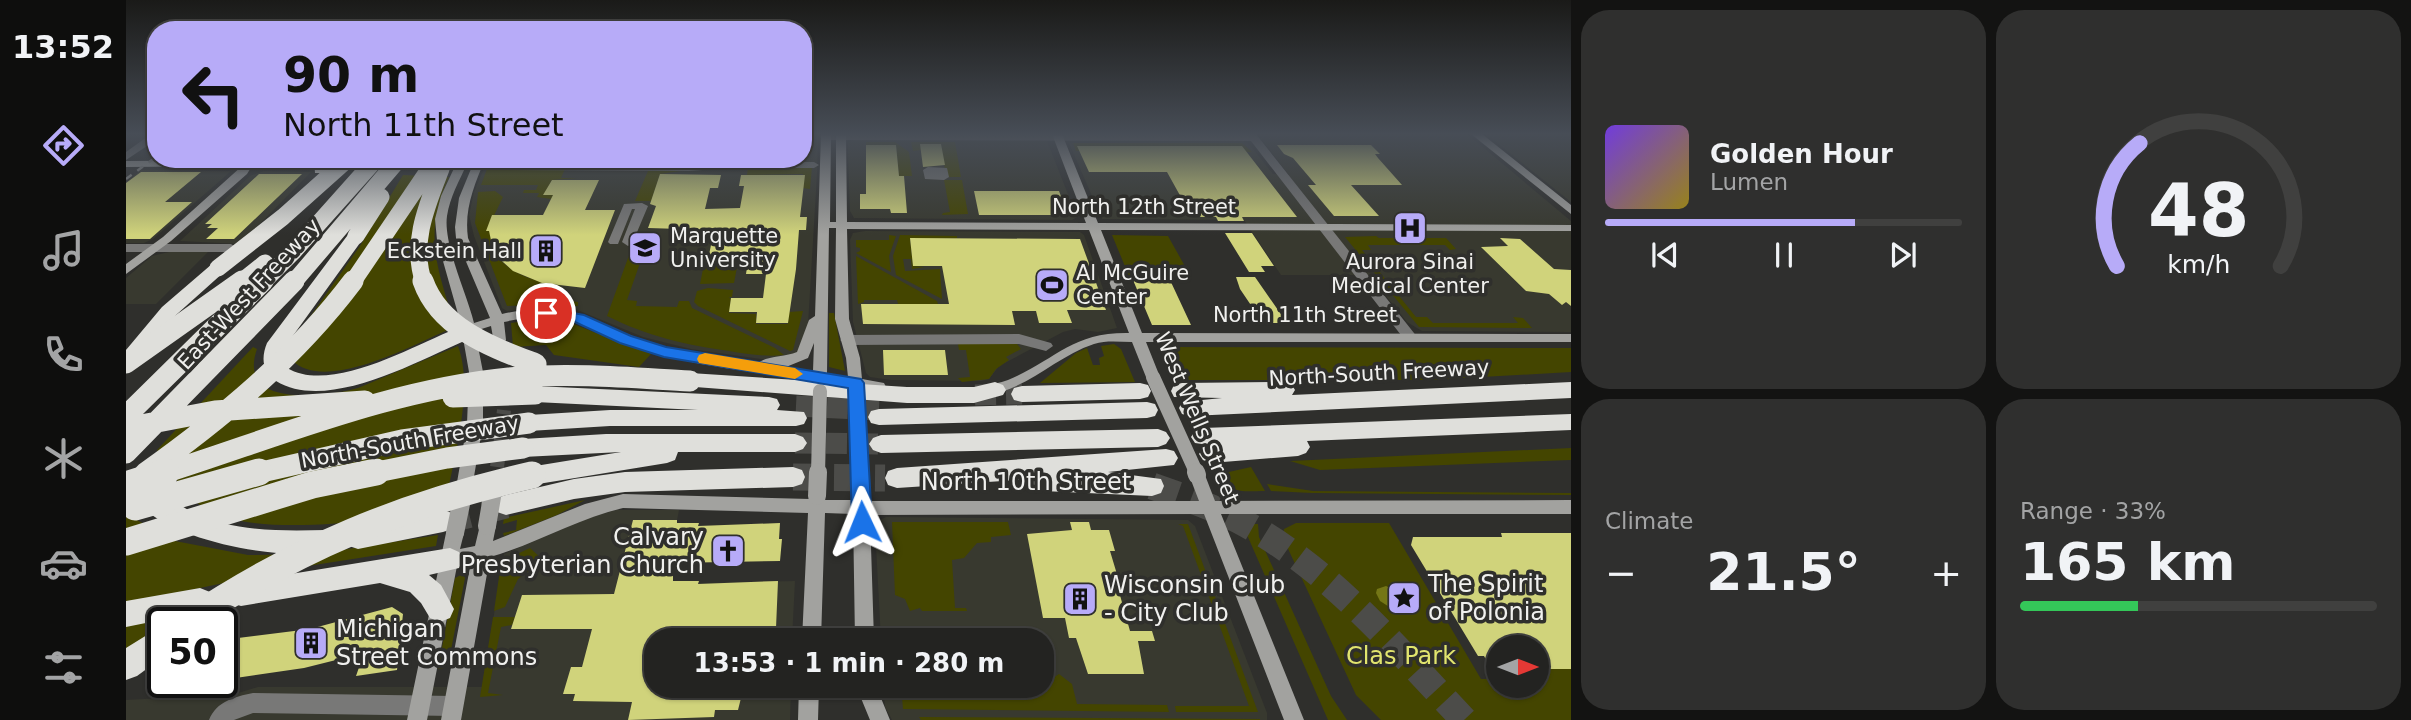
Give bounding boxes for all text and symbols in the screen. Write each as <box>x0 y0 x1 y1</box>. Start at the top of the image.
text: 13:52 <box>12 28 114 66</box>
text: 90 m <box>283 47 419 104</box>
icon: left <box>168 49 259 140</box>
text: North 11th Street <box>283 106 564 144</box>
icon: directions <box>39 121 88 170</box>
text: Golden Hour <box>1710 139 1893 169</box>
text: 48 <box>2148 168 2249 253</box>
text: Lumen <box>1710 169 1788 195</box>
street label: North 12th Street <box>1052 195 1236 219</box>
hospital icon: Aurora Sinai Medical Center <box>1391 209 1429 247</box>
street label: East-West Freeway <box>173 214 325 374</box>
place label: Marquette University <box>670 224 778 272</box>
icon: music <box>39 226 88 275</box>
school or university icon: Marquette University <box>626 229 664 267</box>
building icon: Eckstein Hall <box>527 232 565 270</box>
icon: previous <box>1646 236 1684 274</box>
icon: pause <box>1765 236 1803 274</box>
icon: next <box>1884 236 1922 274</box>
place label: Eckstein Hall <box>387 239 522 263</box>
place label: Aurora Sinai Medical Center <box>1331 250 1489 298</box>
text: km/h <box>2167 250 2230 279</box>
place label: Al McGuire Center <box>1076 261 1189 309</box>
sports icon: Al McGuire Center <box>1033 266 1071 304</box>
pin <box>516 283 576 343</box>
icon: arrive <box>527 294 565 332</box>
street label: North 11th Street <box>1213 303 1397 327</box>
street label: West Wells Street <box>1150 329 1244 507</box>
icon: phone <box>39 330 88 379</box>
street label: North-South Freeway <box>1268 355 1490 391</box>
street label: North-South Freeway <box>299 411 521 473</box>
icon: climate <box>39 434 88 483</box>
street label: North 10th Street <box>921 468 1131 496</box>
position arrow <box>825 485 899 559</box>
text: Range · 33% <box>2020 498 2166 524</box>
text: Climate <box>1605 508 1694 534</box>
place label: Calvary Presbyterian Church <box>461 523 704 579</box>
church icon: Calvary Presbyterian Church <box>709 532 747 570</box>
text: 165 km <box>2020 532 2235 592</box>
icon: car <box>39 539 88 588</box>
text: 21.5° <box>1706 542 1861 602</box>
text: − <box>1605 551 1637 595</box>
text: + <box>1930 551 1962 595</box>
place label: The Spirit of Polonia <box>1427 570 1545 626</box>
place label: Wisconsin Club - City Club <box>1104 571 1285 627</box>
place icon: The Spirit of Polonia <box>1385 579 1423 617</box>
building icon: Wisconsin Club - City Club <box>1061 580 1099 618</box>
speed limit sign: 50 <box>147 607 238 698</box>
place label: Michigan Street Commons <box>336 615 537 671</box>
building icon: Michigan Street Commons <box>292 624 330 662</box>
north arrow <box>1486 635 1549 698</box>
map controls <box>1486 635 1549 698</box>
park label: Clas Park <box>1346 642 1456 670</box>
icon: filters <box>39 643 88 692</box>
text: 13:53 · 1 min · 280 m <box>694 648 1004 678</box>

